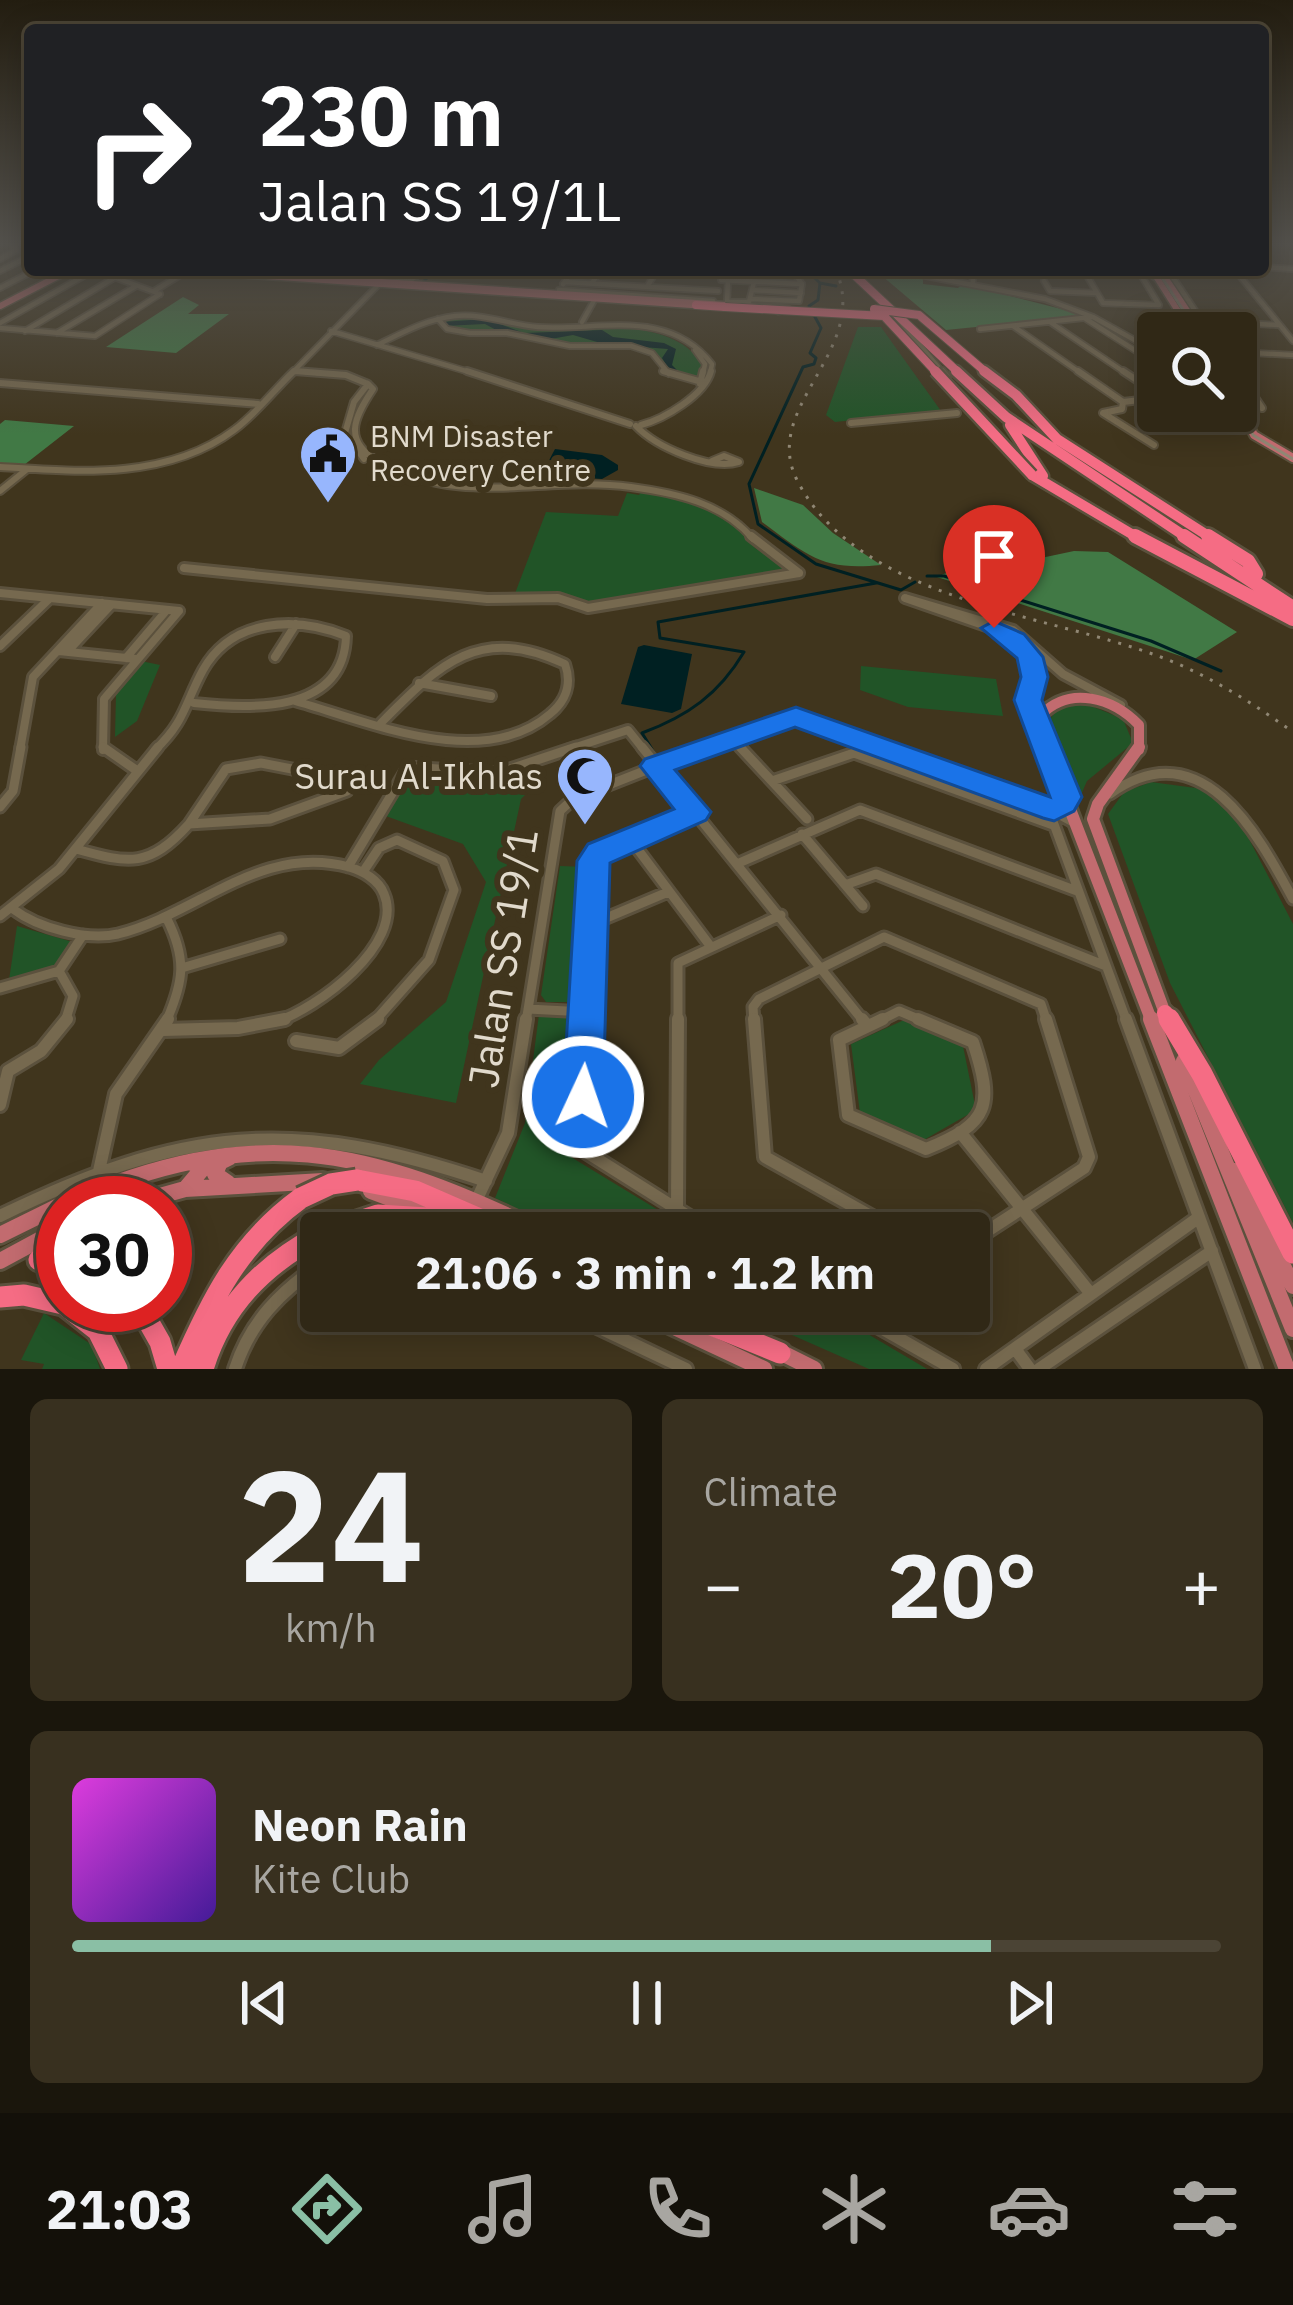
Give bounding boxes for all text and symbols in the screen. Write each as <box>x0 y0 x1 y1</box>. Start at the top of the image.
text: 230 m <box>258 60 504 169</box>
icon: right <box>60 72 216 228</box>
text: Jalan SS 19/1L <box>258 166 621 236</box>
map controls <box>1137 312 1257 432</box>
button: search <box>1137 312 1257 432</box>
place label: BNM Disaster Recovery Centre <box>370 416 591 489</box>
public building icon: BNM Disaster Recovery Centre <box>297 423 359 505</box>
pin <box>943 505 1045 628</box>
icon: arrive <box>961 523 1027 589</box>
mosque icon: Surau Al-Ikhlas <box>554 745 616 827</box>
place label: Surau Al-Ikhlas <box>294 752 543 799</box>
street label: Jalan SS 19/1 <box>455 825 550 1091</box>
position arrow <box>520 1034 646 1160</box>
speed limit sign: 30 <box>36 1176 192 1332</box>
text: 21:06 · 3 min · 1.2 km <box>415 1243 875 1301</box>
text: 24 <box>237 1422 424 1625</box>
text: Climate <box>704 1466 838 1517</box>
text: 20° <box>887 1526 1037 1643</box>
text: − <box>704 1541 743 1627</box>
text: + <box>1181 1541 1221 1627</box>
text: km/h <box>285 1602 377 1653</box>
text: Neon Rain <box>252 1795 468 1853</box>
text: Kite Club <box>252 1853 410 1904</box>
icon: previous <box>231 1970 297 2036</box>
icon: pause <box>614 1970 680 2036</box>
icon: next <box>997 1970 1063 2036</box>
icon: directions <box>285 2167 369 2251</box>
icon: music <box>461 2167 545 2251</box>
icon: phone <box>636 2167 720 2251</box>
icon: climate <box>812 2167 896 2251</box>
icon: car <box>987 2167 1071 2251</box>
icon: filters <box>1163 2167 1247 2251</box>
text: 21:03 <box>46 2174 193 2244</box>

